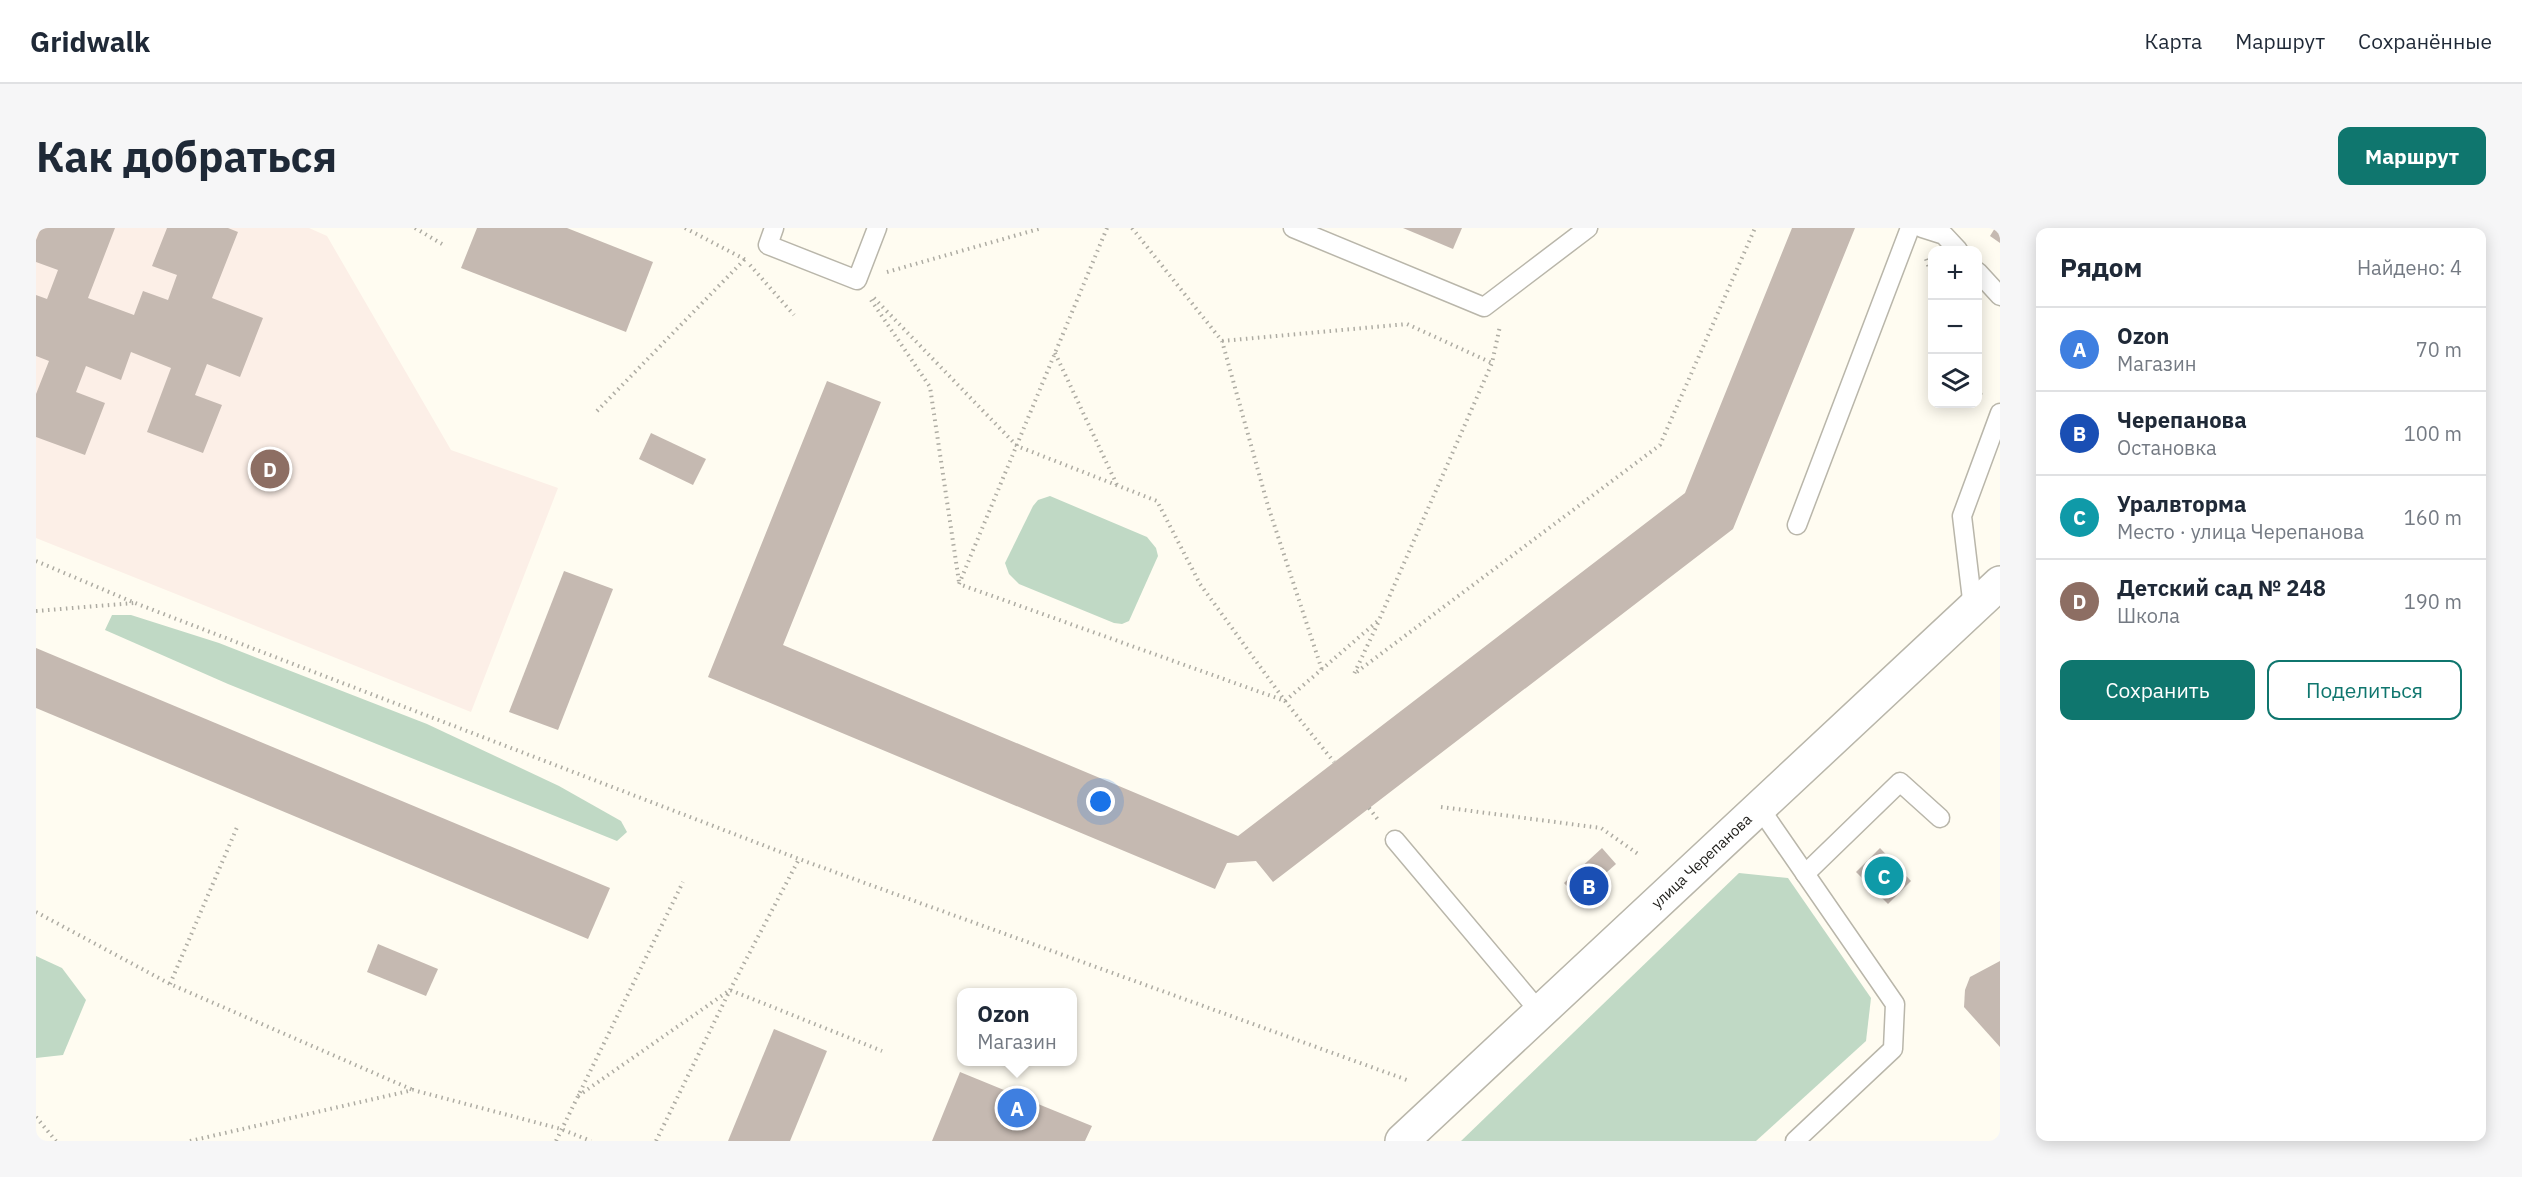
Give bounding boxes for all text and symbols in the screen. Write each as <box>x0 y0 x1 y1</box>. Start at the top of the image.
text: Gridwalk <box>30 23 150 60</box>
text: Карта <box>2144 27 2202 55</box>
text: Маршрут <box>2235 27 2325 55</box>
text: Сохранённые <box>2358 27 2492 55</box>
button: Маршрут <box>2338 127 2486 185</box>
text: Как добраться <box>36 129 337 184</box>
map controls <box>1928 246 1982 408</box>
button: + <box>1928 246 1982 300</box>
text: Рядом <box>2060 250 2142 284</box>
text: Найдено: 4 <box>2357 254 2462 281</box>
button: − <box>1928 300 1982 354</box>
text: Ozon <box>2117 321 2169 350</box>
text: A <box>2073 336 2086 363</box>
text: 70 m <box>2416 336 2462 363</box>
text: Магазин <box>2117 350 2197 377</box>
button: layers <box>1928 354 1982 408</box>
text: Черепанова <box>2117 405 2247 434</box>
text: B <box>2073 420 2086 447</box>
text: 100 m <box>2404 420 2462 447</box>
text: Остановка <box>2117 434 2217 461</box>
pin: D <box>250 446 290 492</box>
text: Уралвторма <box>2117 489 2247 518</box>
text: C <box>2073 504 2086 531</box>
text: 160 m <box>2404 504 2462 531</box>
text: Место · улица Черепанова <box>2117 518 2364 545</box>
text: Детский сад № 248 <box>2117 573 2326 602</box>
text: D <box>2073 588 2086 615</box>
text: 190 m <box>2404 588 2462 615</box>
text: Школа <box>2117 602 2180 629</box>
button: Сохранить <box>2060 660 2255 720</box>
button: Поделиться <box>2267 660 2462 720</box>
your location <box>1086 787 1115 816</box>
street label: улица Черепанова <box>1647 810 1756 912</box>
pin: C <box>1864 854 1904 898</box>
pin: B <box>1570 864 1608 908</box>
popup <box>957 988 1077 1066</box>
text: Ozon <box>977 999 1030 1028</box>
text: Магазин <box>977 1028 1057 1055</box>
pin: A <box>998 1086 1036 1130</box>

